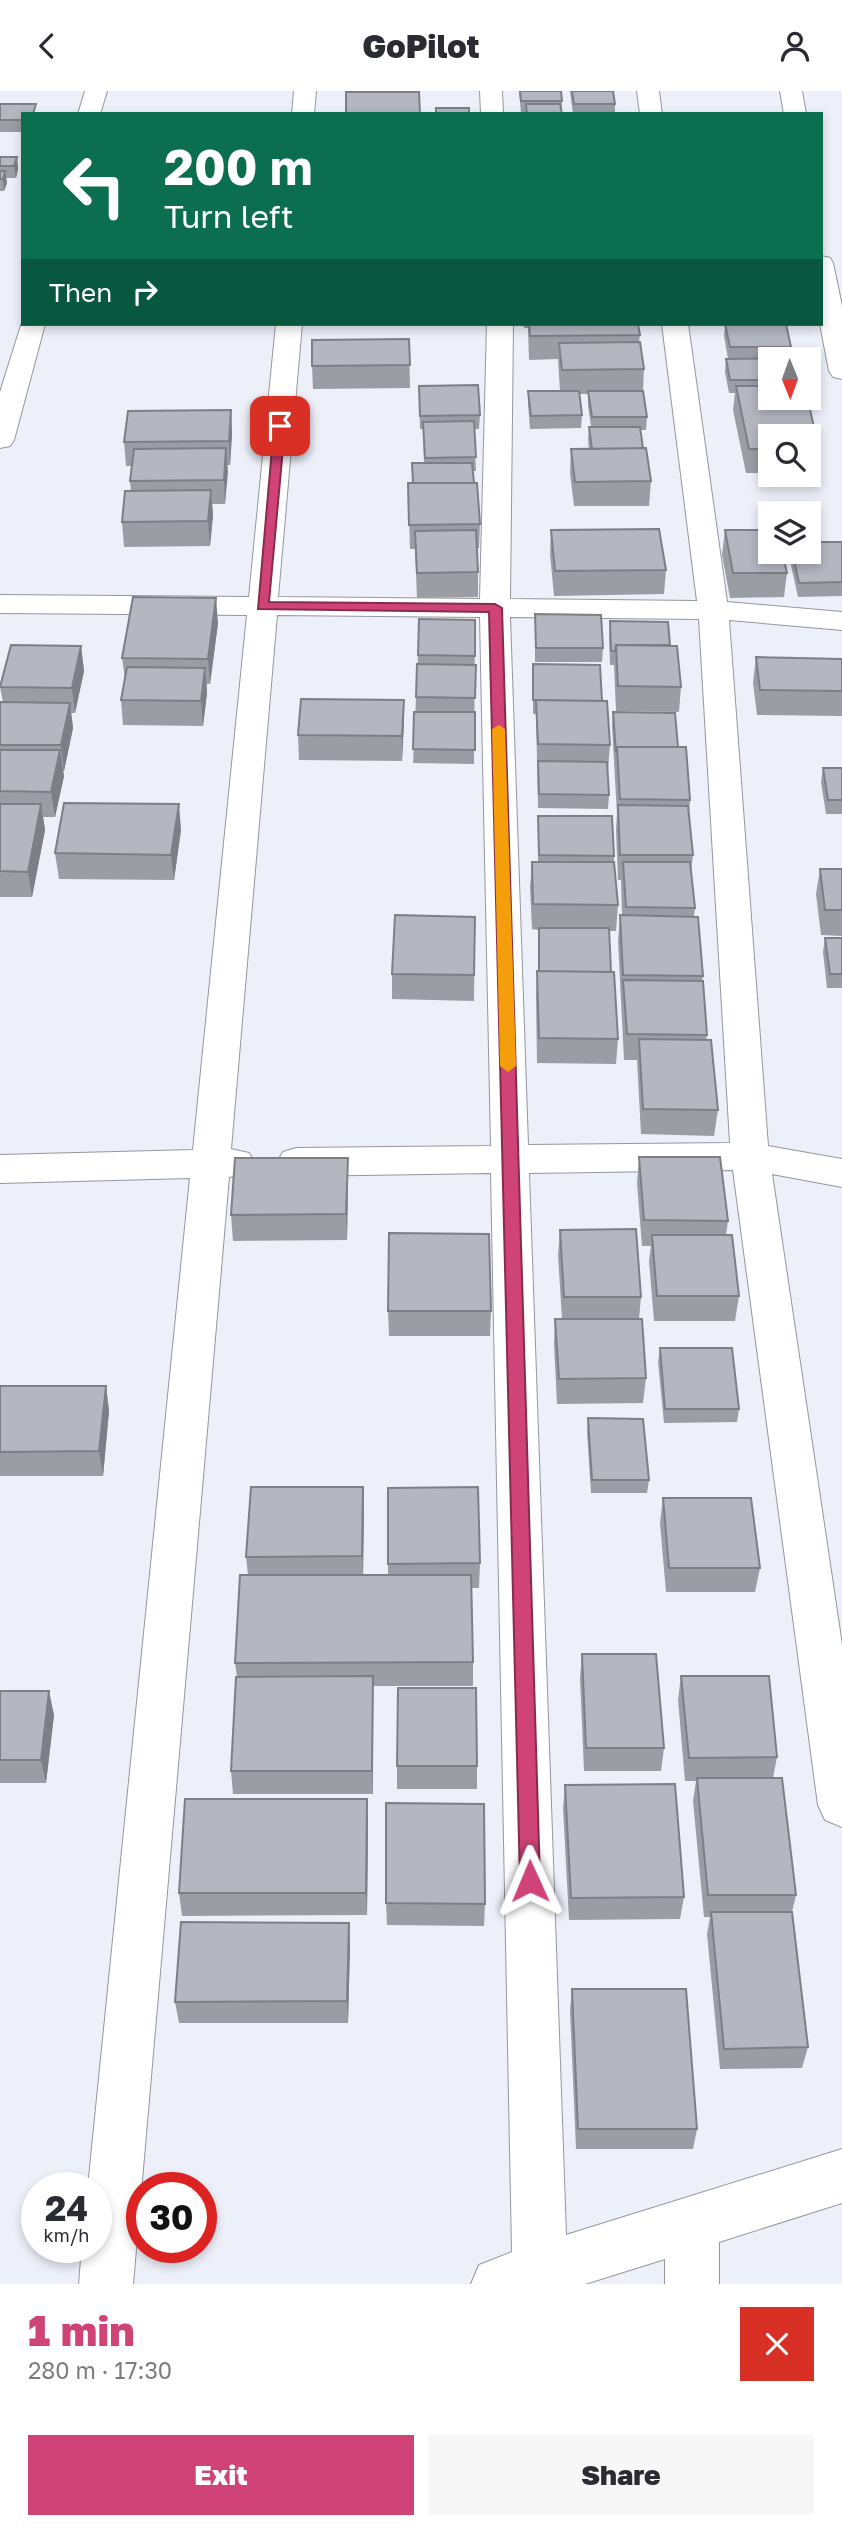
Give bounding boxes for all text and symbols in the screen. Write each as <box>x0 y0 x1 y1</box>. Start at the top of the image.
icon: back <box>28 27 66 65</box>
text: GoPilot <box>362 27 480 65</box>
icon: person <box>776 27 814 65</box>
text: 200 m <box>164 137 313 196</box>
icon: left <box>49 140 140 231</box>
text: Turn left <box>164 197 293 235</box>
icon: right <box>126 273 164 311</box>
text: Then <box>49 277 112 308</box>
north arrow <box>758 347 821 409</box>
map controls <box>758 347 821 564</box>
pin <box>250 396 310 456</box>
icon: arrive <box>261 407 299 445</box>
button: search <box>758 424 821 487</box>
button: layers <box>758 501 821 564</box>
position arrow <box>493 1844 567 1918</box>
speed limit sign: 30 <box>126 2172 217 2263</box>
text: 24 <box>45 2187 88 2229</box>
text: km/h <box>44 2224 89 2246</box>
text: 1 min <box>28 2305 135 2355</box>
button: close <box>740 2307 814 2381</box>
text: 280 m · 17:30 <box>28 2356 172 2384</box>
button: Exit <box>28 2435 414 2515</box>
button: Share <box>428 2435 814 2515</box>

